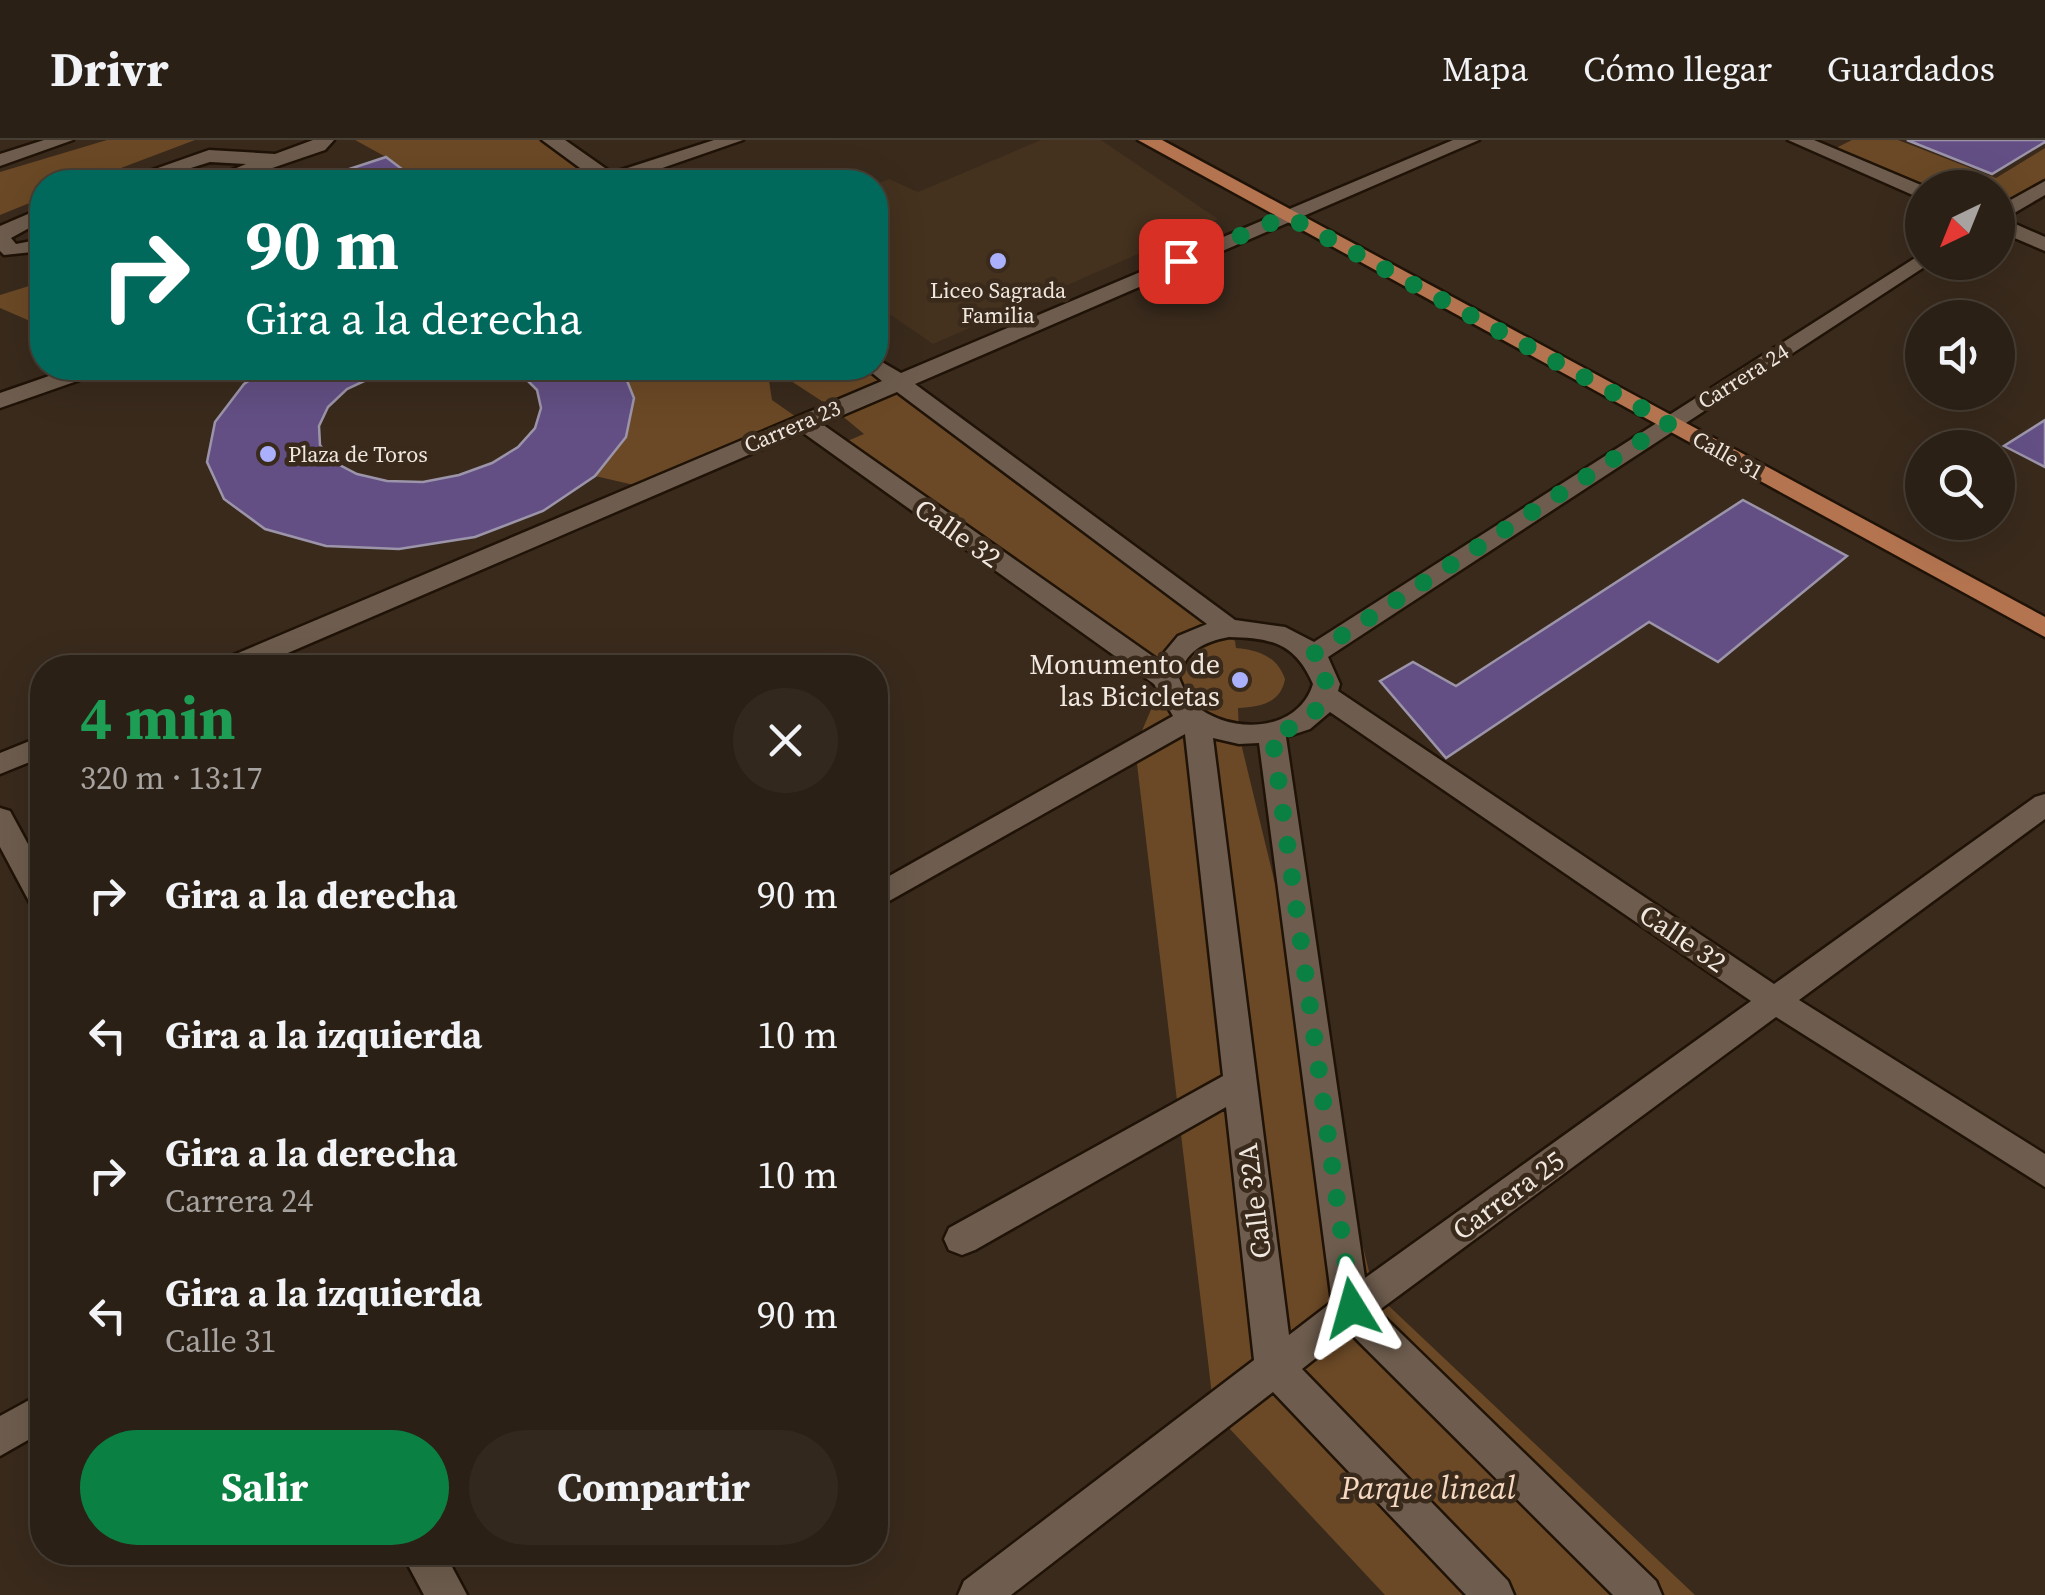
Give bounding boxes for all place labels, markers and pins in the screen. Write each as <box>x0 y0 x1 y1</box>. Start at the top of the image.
pin <box>1139 219 1224 304</box>
marker: Liceo Sagrada Familia <box>987 250 1009 272</box>
place label: Liceo Sagrada Familia <box>930 275 1067 330</box>
place label: Plaza de Toros <box>288 439 428 469</box>
marker: Plaza de Toros <box>257 443 279 465</box>
place label: Monumento de las Bicicletas <box>1029 645 1220 715</box>
marker: Monumento de las Bicicletas <box>1229 669 1251 691</box>

